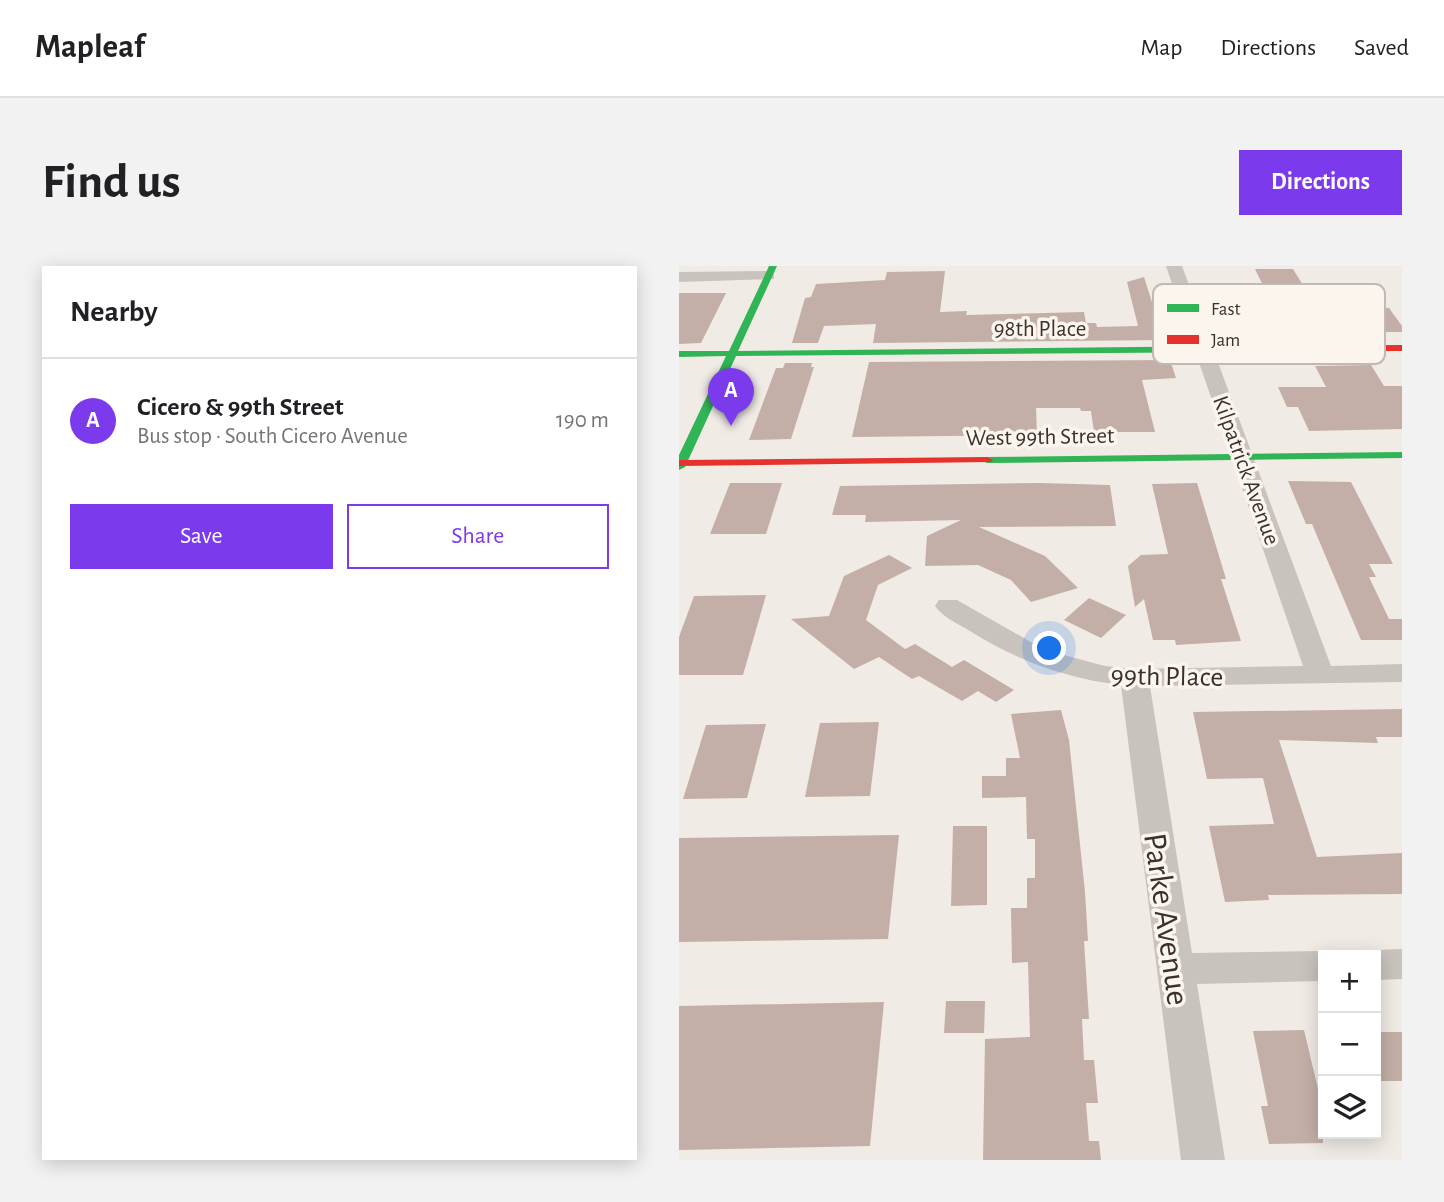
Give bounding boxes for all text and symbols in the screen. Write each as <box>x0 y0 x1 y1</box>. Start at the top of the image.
text: Mapleaf <box>35 31 145 64</box>
text: Map <box>1140 36 1182 60</box>
text: Directions <box>1220 36 1316 60</box>
text: Saved <box>1354 36 1409 60</box>
button: Directions <box>1239 150 1402 215</box>
text: Find us <box>42 158 181 207</box>
legend <box>1153 284 1385 364</box>
text: Nearby <box>70 297 158 327</box>
text: Fast <box>1211 300 1241 319</box>
street label: 98th Place <box>994 318 1086 341</box>
text: Jam <box>1211 331 1240 350</box>
pin: A <box>708 368 754 426</box>
street label: Kilpatrick Avenue <box>1208 393 1283 548</box>
text: Cicero & 99th Street <box>137 394 344 420</box>
text: A <box>86 409 100 432</box>
text: 190 m <box>556 409 609 432</box>
text: Bus stop · South Cicero Avenue <box>137 425 408 448</box>
street label: West 99th Street <box>966 425 1115 450</box>
button: Save <box>70 504 333 569</box>
button: Share <box>347 504 609 569</box>
your location <box>1032 631 1066 665</box>
street label: 99th Place <box>1110 662 1223 692</box>
street label: Parke Avenue <box>1137 831 1194 1007</box>
map controls <box>1318 950 1381 1139</box>
button: + <box>1318 950 1381 1013</box>
button: − <box>1318 1013 1381 1076</box>
button: layers <box>1318 1076 1381 1139</box>

